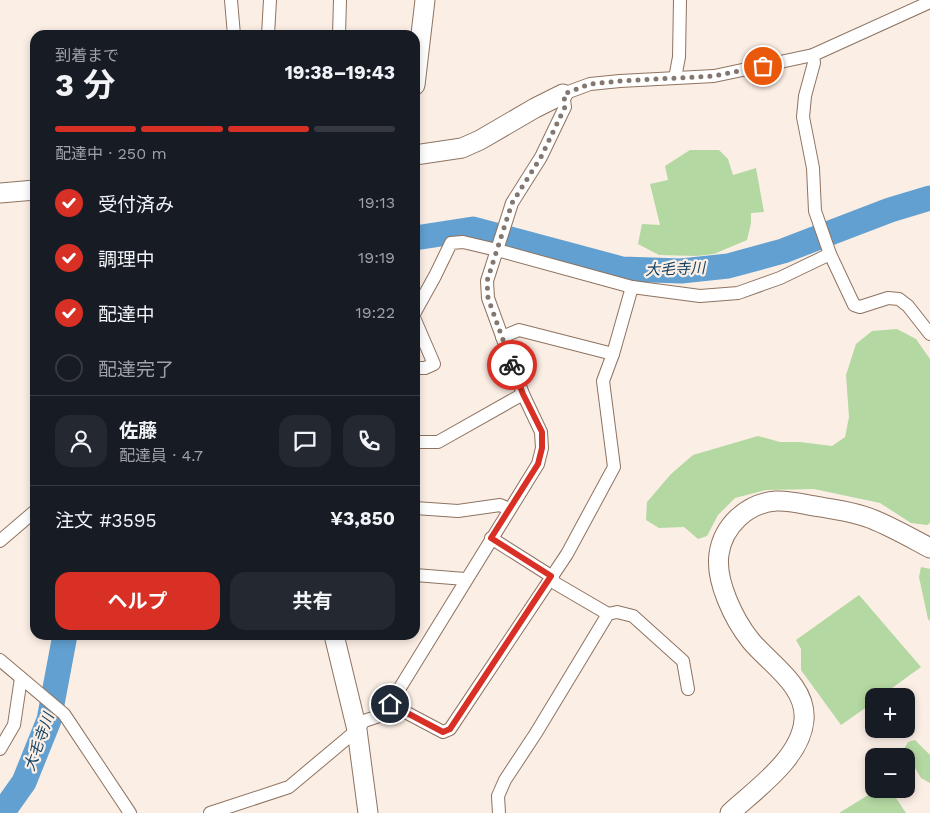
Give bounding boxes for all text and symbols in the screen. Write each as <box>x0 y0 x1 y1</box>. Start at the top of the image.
pin <box>742 45 784 87</box>
text: 到着まで <box>55 46 119 65</box>
icon: bag <box>749 52 777 80</box>
text: 19:38–19:43 <box>285 61 395 84</box>
text: 3 分 <box>55 66 115 104</box>
text: 配達中 · 250 m <box>55 144 167 163</box>
icon: check <box>55 189 83 217</box>
text: 受付済み <box>98 193 174 216</box>
text: 19:13 <box>359 193 395 212</box>
icon: check <box>55 244 83 272</box>
text: 調理中 <box>98 248 155 271</box>
text: 19:19 <box>358 248 395 267</box>
water label: 大毛寺川 <box>645 259 707 279</box>
icon: check <box>55 299 83 327</box>
text: 配達中 <box>98 303 155 326</box>
text: 19:22 <box>355 303 395 322</box>
courier <box>487 340 537 390</box>
icon: bike <box>498 351 526 379</box>
text: 配達完了 <box>98 358 174 381</box>
button: person <box>55 415 107 467</box>
button: chat <box>279 415 331 467</box>
button: phone <box>343 415 395 467</box>
text: 佐藤 <box>119 419 157 442</box>
text: 配達員 · 4.7 <box>119 446 203 465</box>
text: ¥3,850 <box>330 507 395 530</box>
text: 注文 #3595 <box>55 509 157 532</box>
button: ヘルプ <box>55 572 220 630</box>
button: 共有 <box>230 572 395 630</box>
pin <box>369 683 411 725</box>
map controls <box>865 688 915 798</box>
button: + <box>865 688 915 738</box>
icon: home <box>376 690 404 718</box>
water label: 大毛寺川 <box>20 709 58 773</box>
button: − <box>865 748 915 798</box>

